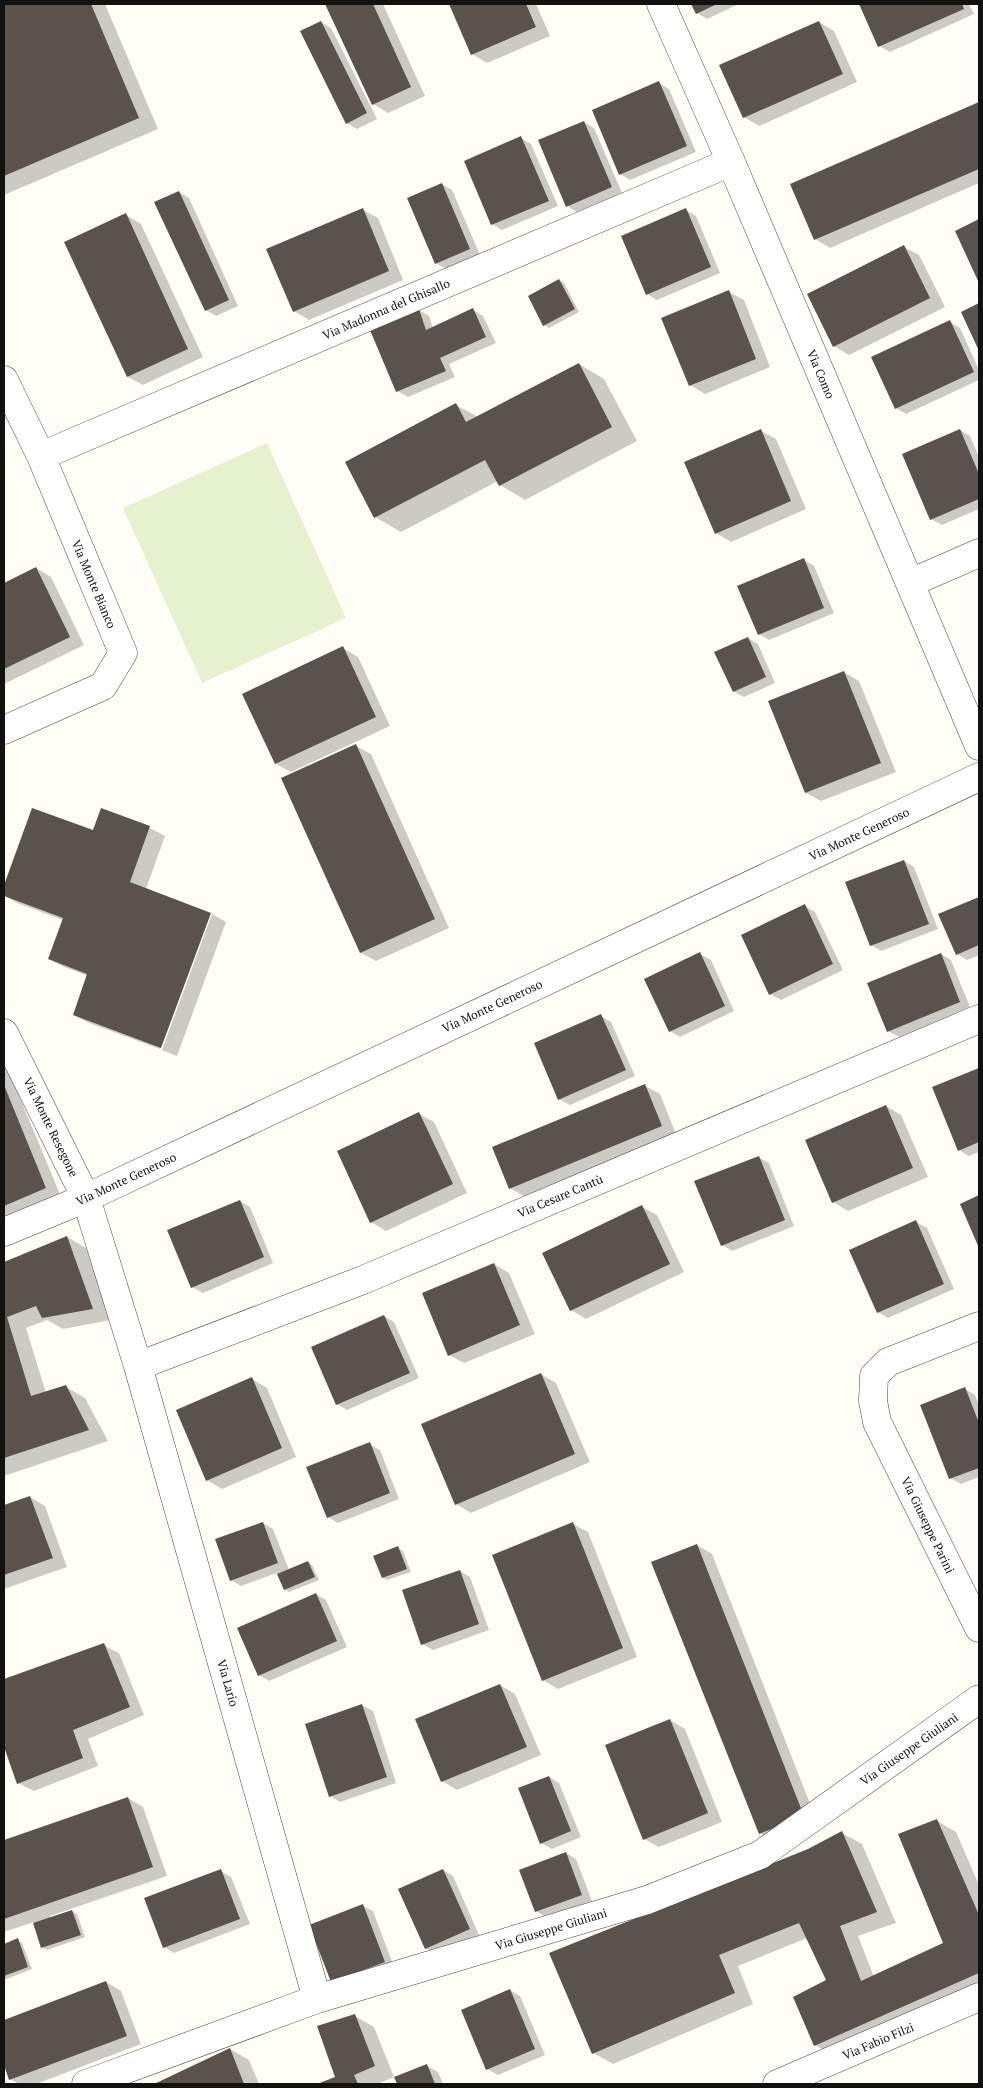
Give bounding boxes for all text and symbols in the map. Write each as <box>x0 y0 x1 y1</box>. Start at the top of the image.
street label: Via Madonna del Ghisallo <box>320 275 452 343</box>
street label: Via Como <box>804 347 838 401</box>
street label: Via Monte Bianco <box>69 538 120 631</box>
street label: Via Monte Generoso <box>806 804 912 864</box>
street label: Via Monte Generoso <box>439 976 545 1036</box>
street label: Via Monte Resegone <box>20 1075 82 1179</box>
street label: Via Monte Generoso <box>73 1149 179 1209</box>
street label: Via Cesare Cantù <box>515 1171 605 1221</box>
street label: Via Giuseppe Parini <box>898 1474 958 1576</box>
street label: Via Lario <box>214 1658 242 1709</box>
street label: Via Giuseppe Giuliani <box>857 1709 961 1788</box>
street label: Via Giuseppe Giuliani <box>493 1905 609 1953</box>
street label: Via Fabio Filzi <box>840 2019 916 2063</box>

